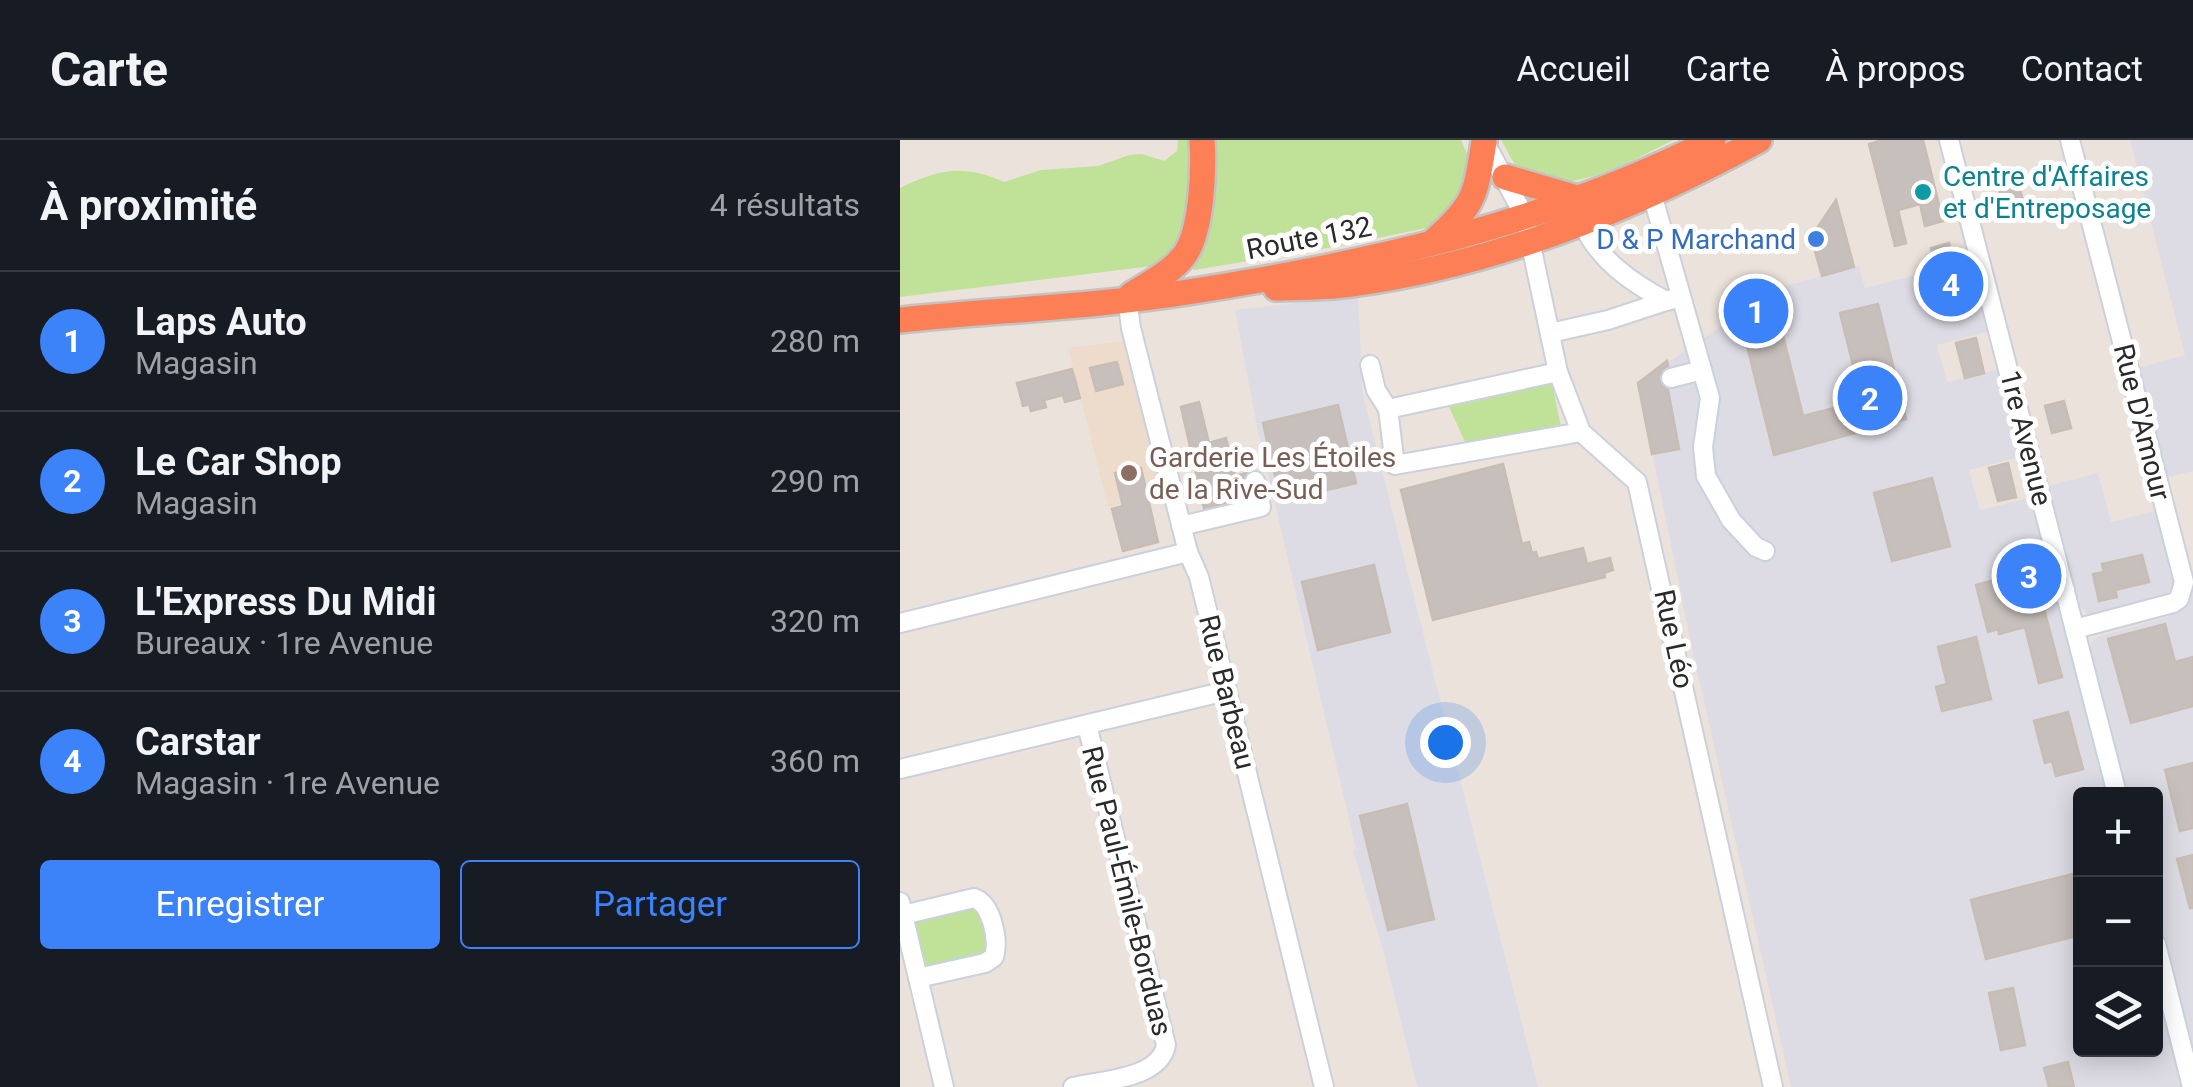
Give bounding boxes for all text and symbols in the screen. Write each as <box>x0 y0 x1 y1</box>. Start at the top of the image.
text: Carte <box>50 41 168 98</box>
text: Accueil <box>1516 49 1631 90</box>
text: Carte <box>1686 49 1770 90</box>
text: À propos <box>1825 49 1966 90</box>
text: Contact <box>2021 49 2143 90</box>
place label: Centre d'Affaires et d'Entreposage <box>1943 160 2151 225</box>
text: À proximité <box>40 181 257 230</box>
marker: Centre d'Affaires et d'Entreposage <box>1912 181 1934 203</box>
text: 4 résultats <box>710 186 860 224</box>
street label: Route 132 <box>1244 210 1374 266</box>
place label: D & P Marchand <box>1596 223 1796 256</box>
marker: D & P Marchand <box>1805 228 1827 250</box>
pin: 4 <box>1918 246 1984 322</box>
pin: 1 <box>1724 274 1788 348</box>
text: Laps Auto <box>135 300 307 344</box>
text: 1 <box>63 322 82 360</box>
text: 280 m <box>770 322 860 360</box>
street label: Rue D'Amour <box>2107 340 2177 504</box>
text: Magasin <box>135 344 258 382</box>
pin: 2 <box>1838 360 1902 436</box>
street label: 1re Avenue <box>1993 367 2059 509</box>
text: Le Car Shop <box>135 440 342 484</box>
place label: Garderie Les Étoiles de la Rive-Sud <box>1149 441 1396 506</box>
text: 2 <box>63 462 82 500</box>
text: 290 m <box>770 462 860 500</box>
marker: Garderie Les Étoiles de la Rive-Sud <box>1118 462 1140 484</box>
text: Magasin <box>135 484 258 522</box>
pin: 3 <box>1996 538 2062 614</box>
text: L'Express Du Midi <box>135 580 437 624</box>
street label: Rue Léo <box>1647 586 1701 692</box>
text: 3 <box>63 602 82 640</box>
text: 320 m <box>770 602 860 640</box>
street label: Rue Barbeau <box>1192 611 1262 773</box>
text: Bureaux · 1re Avenue <box>135 624 433 662</box>
your location <box>1420 717 1471 768</box>
text: Carstar <box>135 720 261 764</box>
text: 4 <box>63 742 82 780</box>
text: 360 m <box>770 742 860 780</box>
street label: Rue Paul-Émile-Borduas <box>1075 743 1179 1039</box>
text: Magasin · 1re Avenue <box>135 764 440 802</box>
map controls <box>2073 787 2163 1057</box>
button: + <box>2073 787 2163 877</box>
button: Enregistrer <box>40 860 440 949</box>
button: Partager <box>460 860 860 949</box>
button: − <box>2073 877 2163 967</box>
button: layers <box>2073 967 2163 1057</box>

